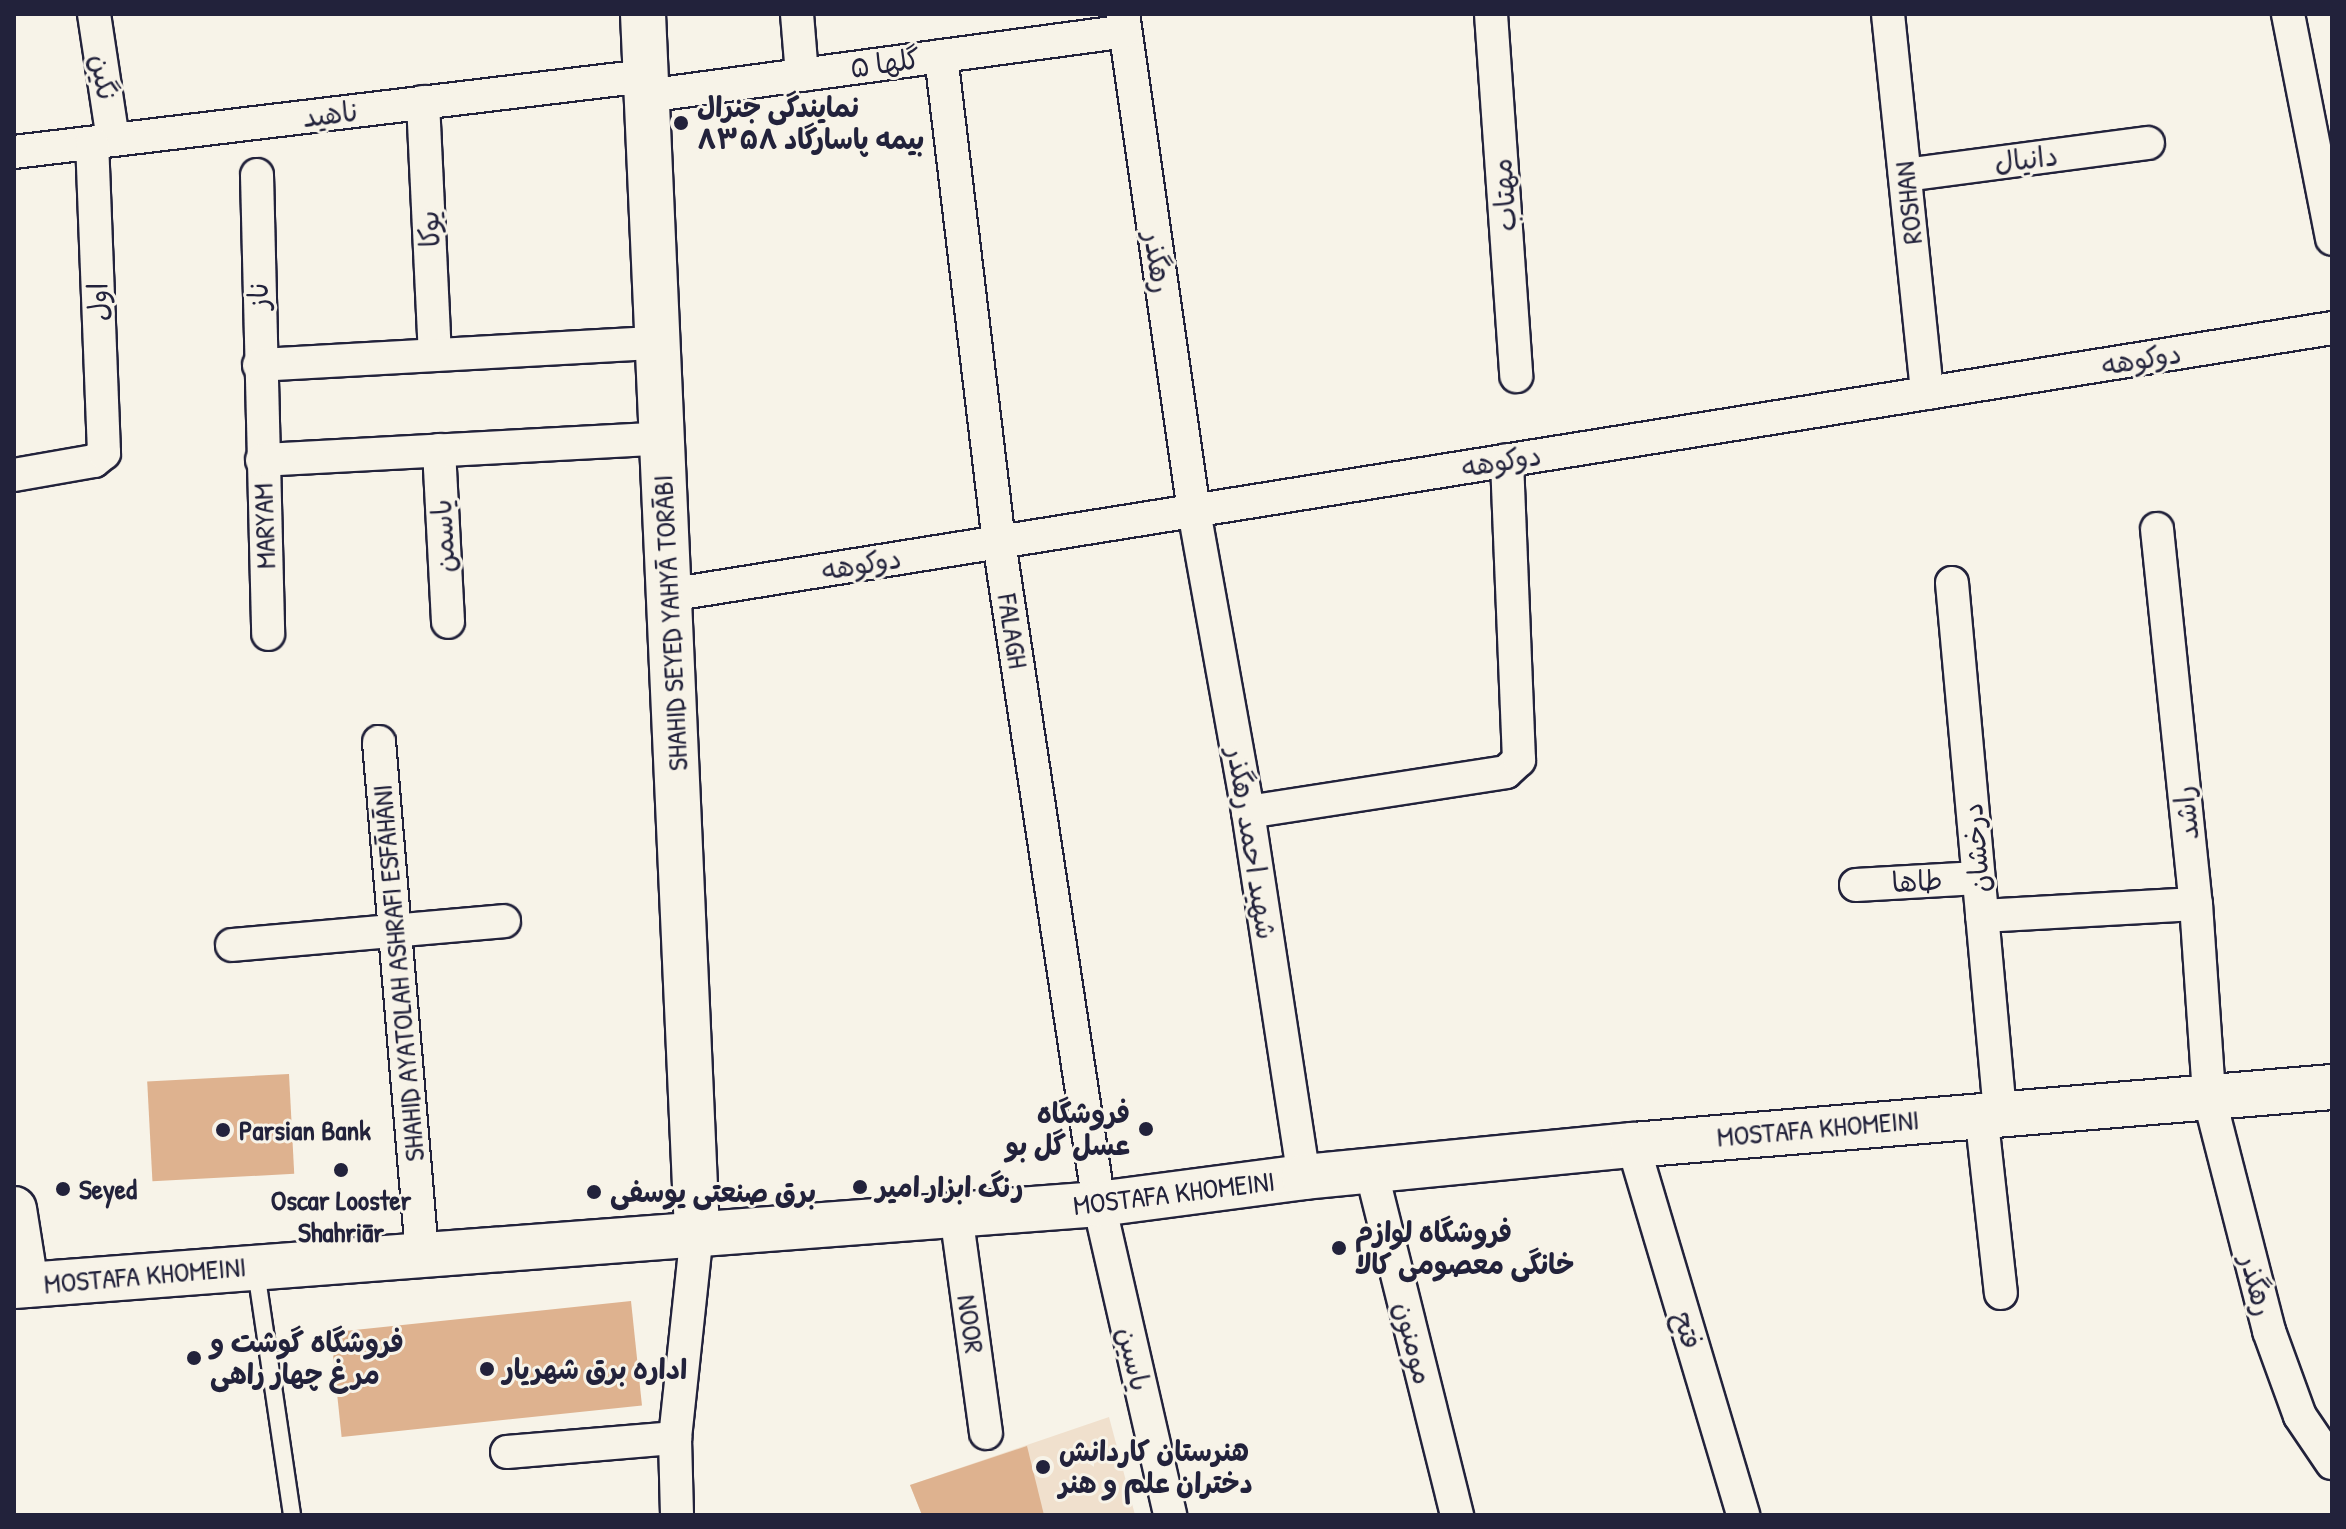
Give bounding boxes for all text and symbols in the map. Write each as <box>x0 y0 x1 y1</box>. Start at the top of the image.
street label: گلها ۵ <box>848 41 922 85</box>
street label: نگین <box>84 52 124 102</box>
place label: نمایندگی جنرال بیمه پاسارگاد ۸۳۵۸ <box>697 90 924 156</box>
street label: ناهید <box>301 94 359 134</box>
marker: نمایندگی جنرال بیمه پاسارگاد ۸۳۵۸ <box>672 114 690 132</box>
street label: دانیال <box>1992 138 2060 180</box>
street label: مهتاب <box>1485 157 1523 233</box>
street label: ROSHAN <box>1887 160 1929 246</box>
street label: یوکا <box>411 210 447 248</box>
street label: رهگذر <box>1137 229 1179 295</box>
street label: اول <box>81 282 115 322</box>
street label: ناز <box>241 283 275 309</box>
street label: دوکوهه <box>2098 336 2184 382</box>
street label: دوکوهه <box>1458 438 1544 484</box>
street label: SHAHID SEYED YAHYĀ TORĀBI <box>645 474 695 772</box>
street label: MARYAM <box>246 483 282 569</box>
street label: یاسمن <box>424 498 462 574</box>
street label: دوکوهه <box>818 541 904 587</box>
street label: FALAGH <box>991 591 1035 671</box>
street label: شهید احمد رهگذر <box>1220 744 1284 942</box>
street label: SHAHID AYATOLAH ASHRAFI ESFĀHĀNI <box>365 783 431 1163</box>
street label: راشد <box>2166 784 2206 842</box>
street label: درخشان <box>1955 802 1997 894</box>
street label: طاها <box>1891 863 1943 899</box>
place label: فروشگاه عسل گل بو <box>1006 1096 1130 1162</box>
street label: MOSTAFA KHOMEINI <box>1715 1102 1921 1154</box>
place label: Parsian Bank <box>239 1113 371 1147</box>
marker: فروشگاه عسل گل بو <box>1137 1120 1155 1138</box>
marker: Parsian Bank <box>214 1121 232 1139</box>
marker: Oscar Looster Shahriār <box>332 1161 350 1179</box>
street label: MOSTAFA KHOMEINI <box>1071 1164 1277 1222</box>
place label: رنگ ابزار امیر <box>876 1170 1023 1204</box>
place label: Seyed <box>79 1172 137 1206</box>
place label: برق صنعتی یوسفی <box>610 1175 816 1209</box>
marker: رنگ ابزار امیر <box>851 1178 869 1196</box>
marker: Seyed <box>54 1180 72 1198</box>
place label: Oscar Looster Shahriār <box>271 1183 411 1249</box>
marker: برق صنعتی یوسفی <box>585 1183 603 1201</box>
place label: فروشگاه لوازم خانگی معصومی کالا <box>1355 1215 1574 1281</box>
marker: فروشگاه لوازم خانگی معصومی کالا <box>1330 1239 1348 1257</box>
street label: MOSTAFA KHOMEINI <box>42 1249 248 1301</box>
street label: رهگذر <box>2233 1251 2281 1319</box>
street label: NOOR <box>950 1293 992 1355</box>
street label: مومنون <box>1388 1298 1440 1388</box>
street label: فتح <box>1667 1307 1709 1353</box>
street label: یاسین <box>1110 1324 1158 1394</box>
place label: فروشگاه گوشت و مرغ چهار راهی <box>210 1325 404 1391</box>
marker: فروشگاه گوشت و مرغ چهار راهی <box>185 1349 203 1367</box>
place label: اداره برق شهریار <box>503 1352 687 1386</box>
marker: اداره برق شهریار <box>478 1360 496 1378</box>
place label: هنرستان کاردانش دختران علم و هنر <box>1059 1434 1253 1500</box>
marker: هنرستان کاردانش دختران علم و هنر <box>1034 1458 1052 1476</box>

